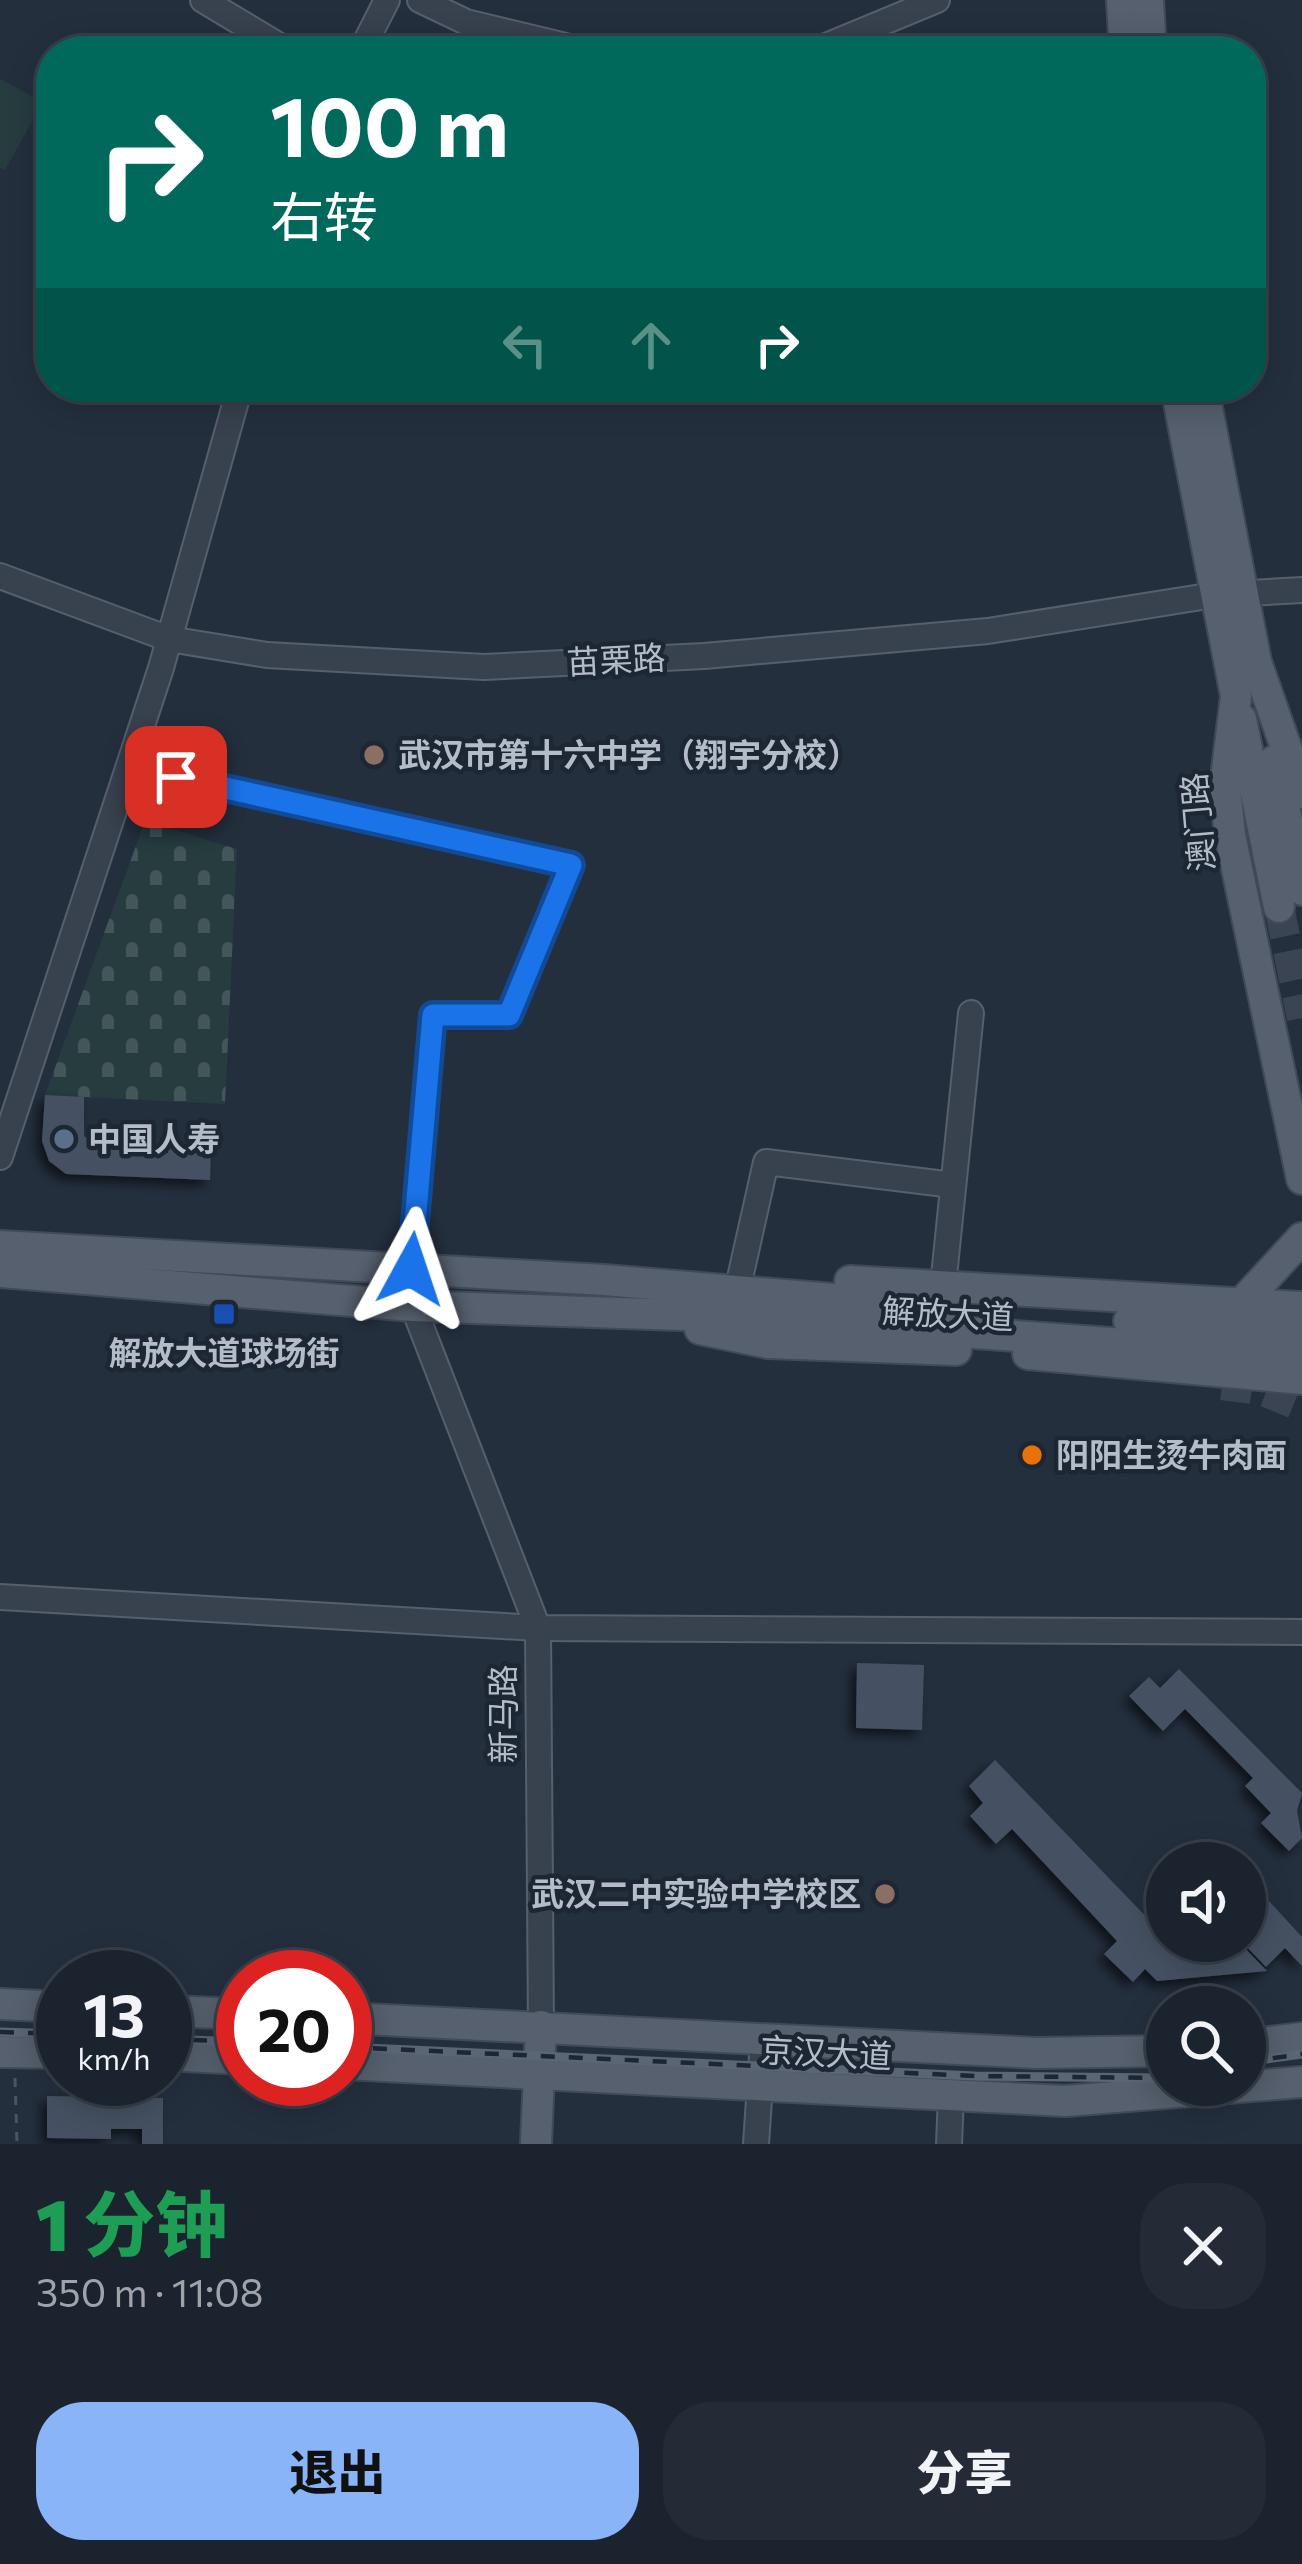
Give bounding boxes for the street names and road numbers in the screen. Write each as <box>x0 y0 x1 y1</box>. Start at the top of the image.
street label: 苗栗路 <box>565 635 666 682</box>
street label: 澳门路 <box>1172 771 1221 873</box>
street label: 解放大道 <box>881 1289 1015 1336</box>
street label: 新马路 <box>481 1665 522 1764</box>
street label: 京汉大道 <box>759 2028 893 2075</box>

